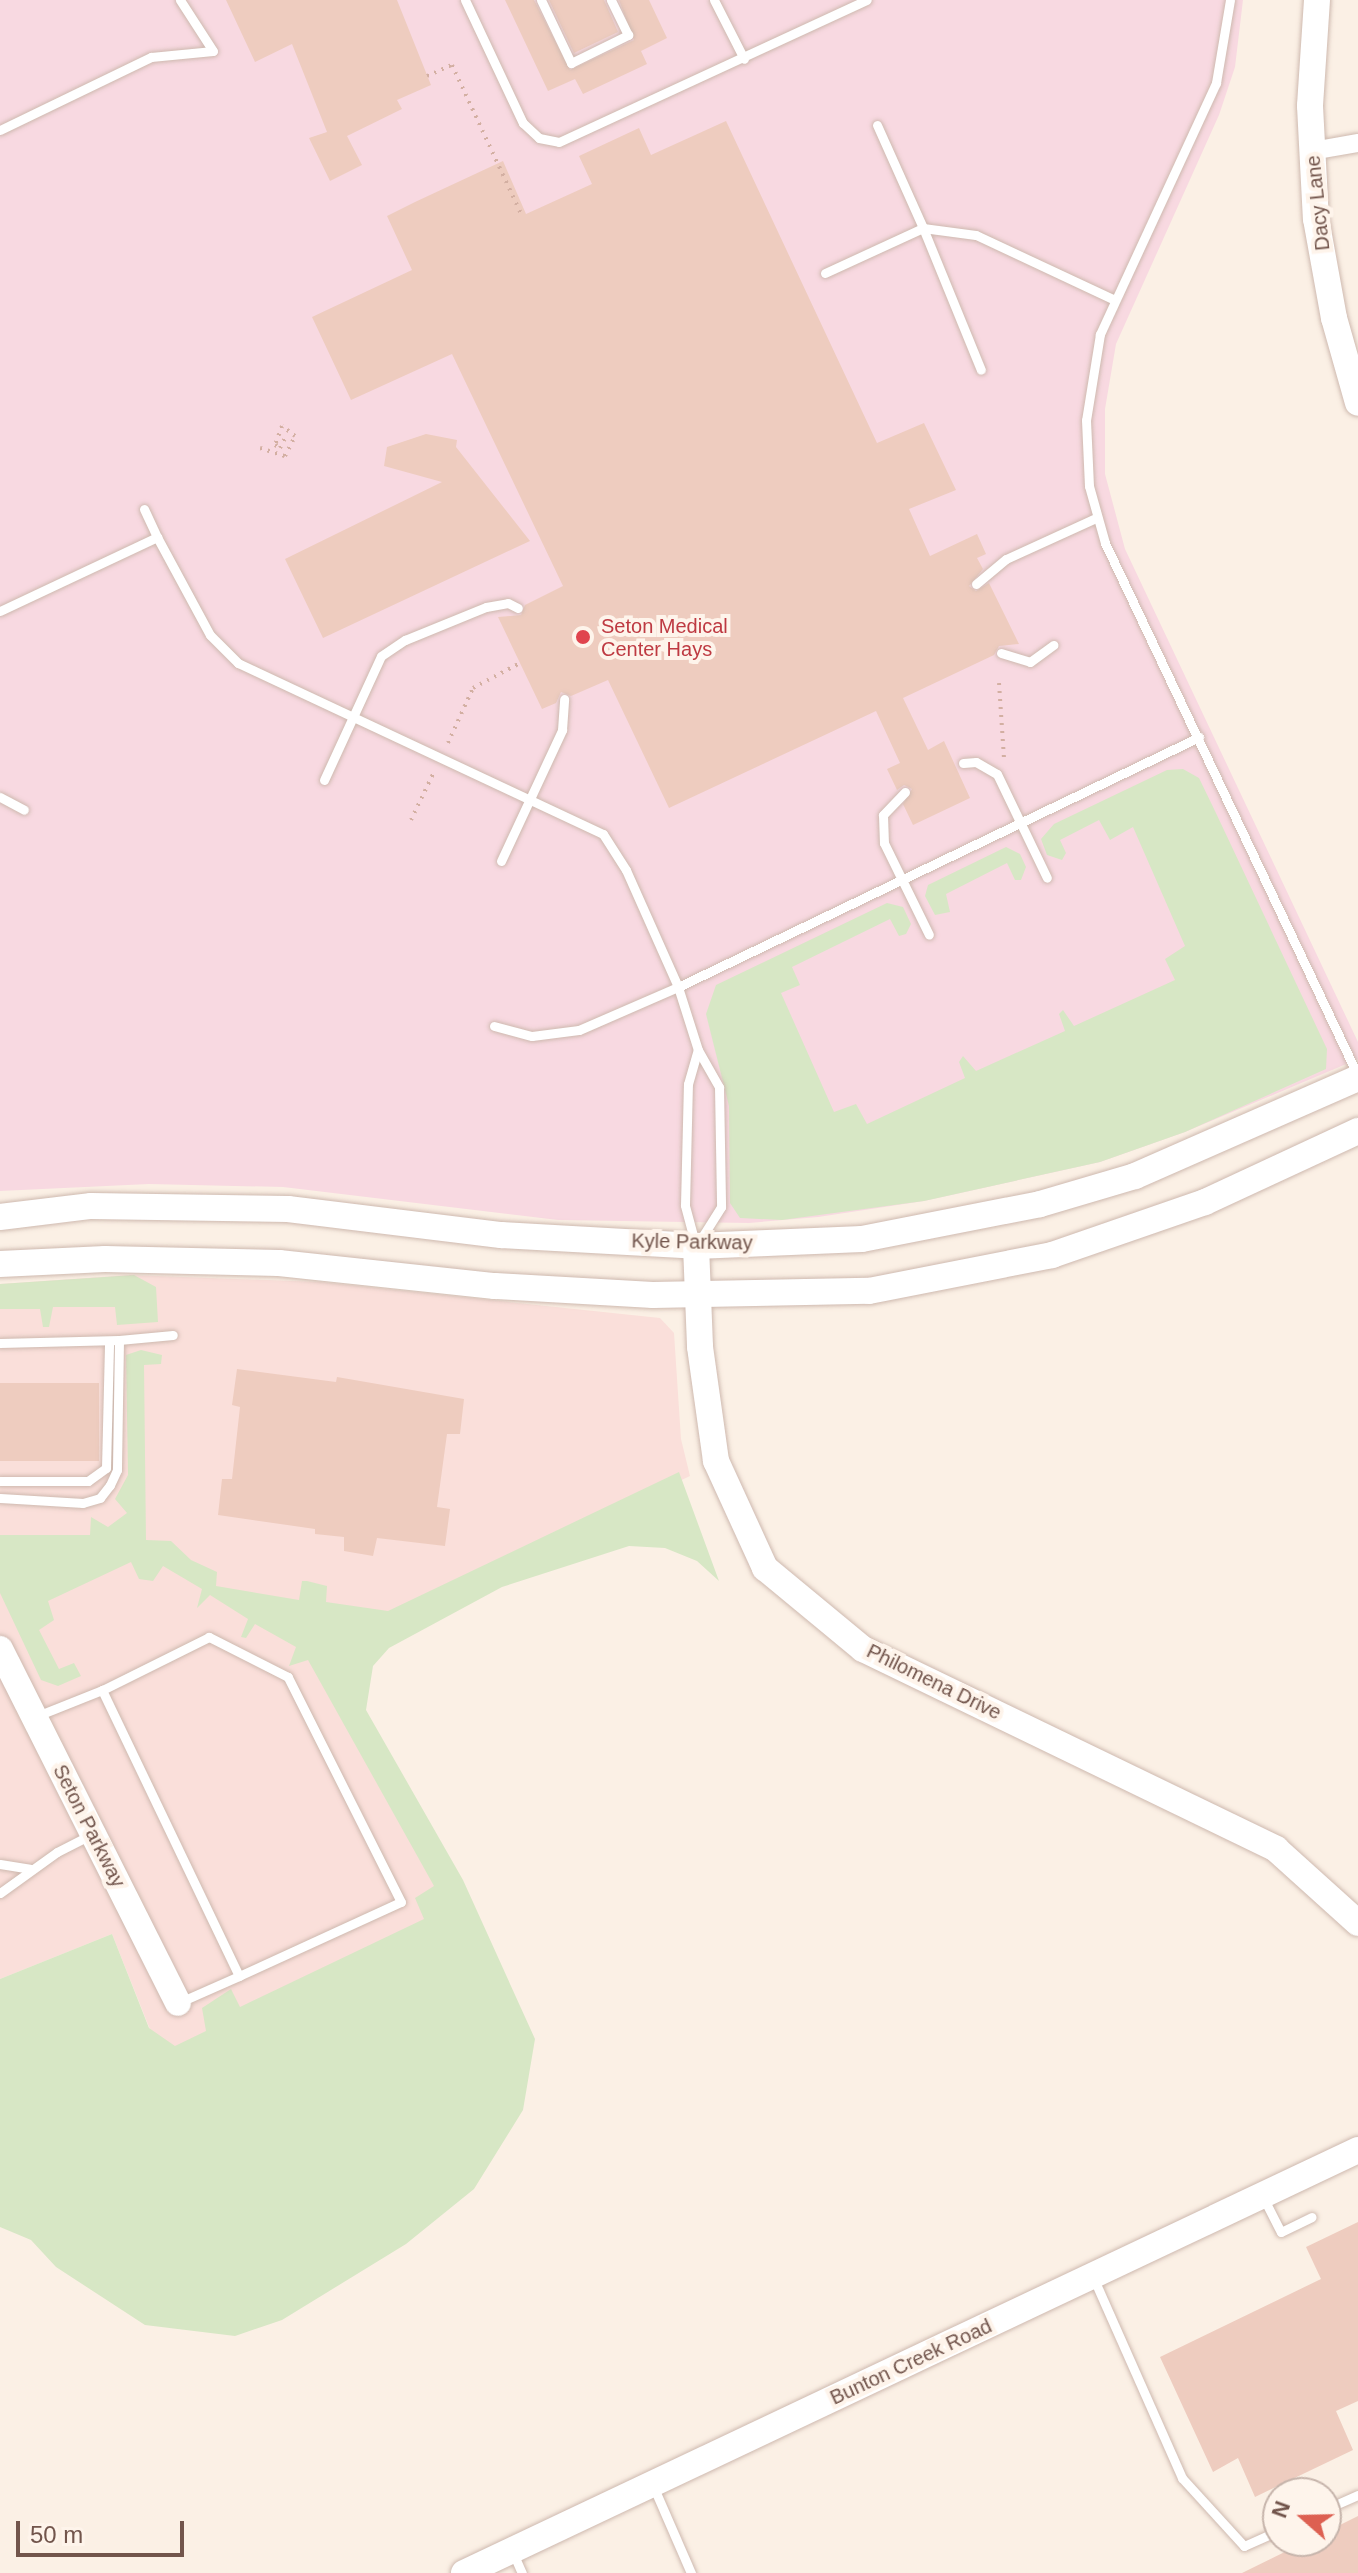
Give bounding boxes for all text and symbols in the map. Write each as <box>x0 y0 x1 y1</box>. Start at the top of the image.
street label: Dacy Lane <box>1301 154 1335 252</box>
place label: Seton Medical Center Hays <box>601 614 728 661</box>
marker: Seton Medical Center Hays <box>572 626 594 648</box>
street label: Kyle Parkway <box>631 1229 753 1255</box>
street label: Philomena Drive <box>863 1639 1005 1725</box>
street label: Seton Parkway <box>48 1761 130 1891</box>
street label: Bunton Creek Road <box>826 2314 996 2410</box>
north arrow <box>1262 2477 1342 2557</box>
text: N <box>1266 2498 1295 2521</box>
scale bar <box>20 2505 188 2555</box>
text: 50 m <box>30 2521 83 2548</box>

